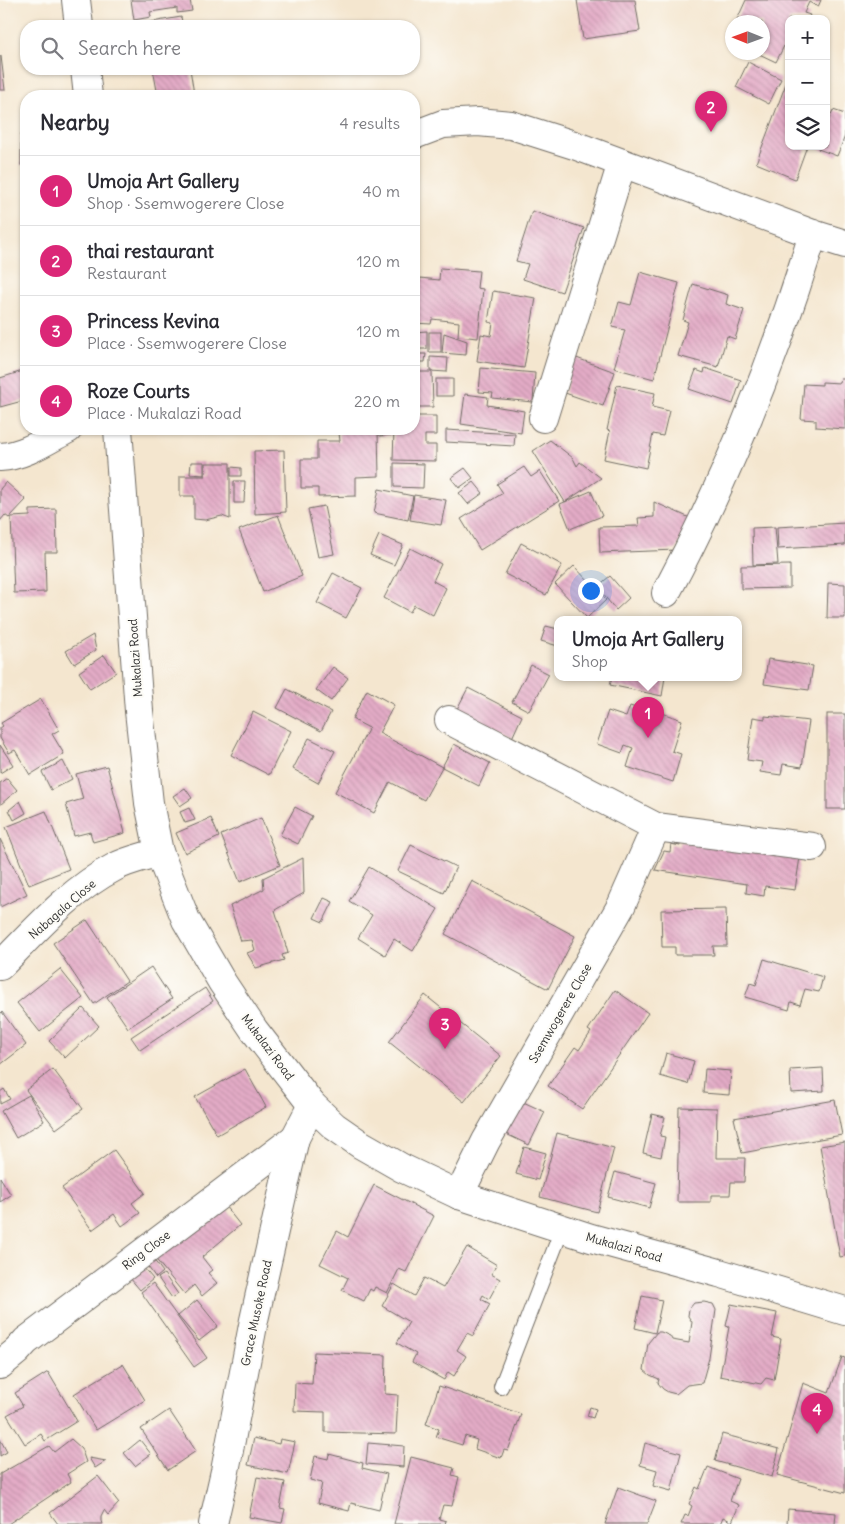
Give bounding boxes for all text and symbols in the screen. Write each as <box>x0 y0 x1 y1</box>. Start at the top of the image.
north arrow <box>725 15 770 60</box>
map controls <box>785 15 830 150</box>
button: + <box>785 15 830 60</box>
search box <box>20 20 420 75</box>
icon: search <box>38 34 66 62</box>
text: Search here <box>78 36 181 60</box>
button: − <box>785 60 830 105</box>
pin: 2 <box>695 91 727 132</box>
button: layers <box>785 105 830 150</box>
text: Nearby <box>40 109 110 136</box>
text: 4 results <box>339 113 400 133</box>
text: Umoja Art Gallery <box>87 169 240 193</box>
text: 1 <box>53 181 59 201</box>
text: 40 m <box>362 181 400 201</box>
text: Shop · Ssemwogerere Close <box>87 193 284 213</box>
text: thai restaurant <box>87 239 214 263</box>
text: 2 <box>52 251 60 271</box>
text: 120 m <box>357 251 400 271</box>
text: Restaurant <box>87 263 167 283</box>
text: Princess Kevina <box>87 309 220 333</box>
text: 3 <box>51 321 61 341</box>
text: 120 m <box>357 321 400 341</box>
text: Place · Ssemwogerere Close <box>87 333 287 353</box>
text: Roze Courts <box>87 379 190 403</box>
text: 4 <box>51 391 61 411</box>
text: 220 m <box>354 391 400 411</box>
text: Place · Mukalazi Road <box>87 403 242 423</box>
your location <box>578 578 604 604</box>
popup <box>554 616 742 681</box>
street label: Mukalazi Road <box>125 618 145 698</box>
text: Umoja Art Gallery <box>572 627 724 651</box>
text: Shop <box>572 651 608 671</box>
pin: 1 <box>632 697 664 738</box>
street label: Nabagala Close <box>25 876 99 942</box>
street label: Ssemwogerere Close <box>525 961 595 1065</box>
pin: 3 <box>429 1008 461 1049</box>
street label: Mukalazi Road <box>238 1011 298 1083</box>
street label: Ring Close <box>119 1227 173 1273</box>
street label: Mukalazi Road <box>584 1229 664 1265</box>
street label: Grace Musoke Road <box>237 1259 275 1367</box>
pin: 4 <box>801 1393 833 1434</box>

